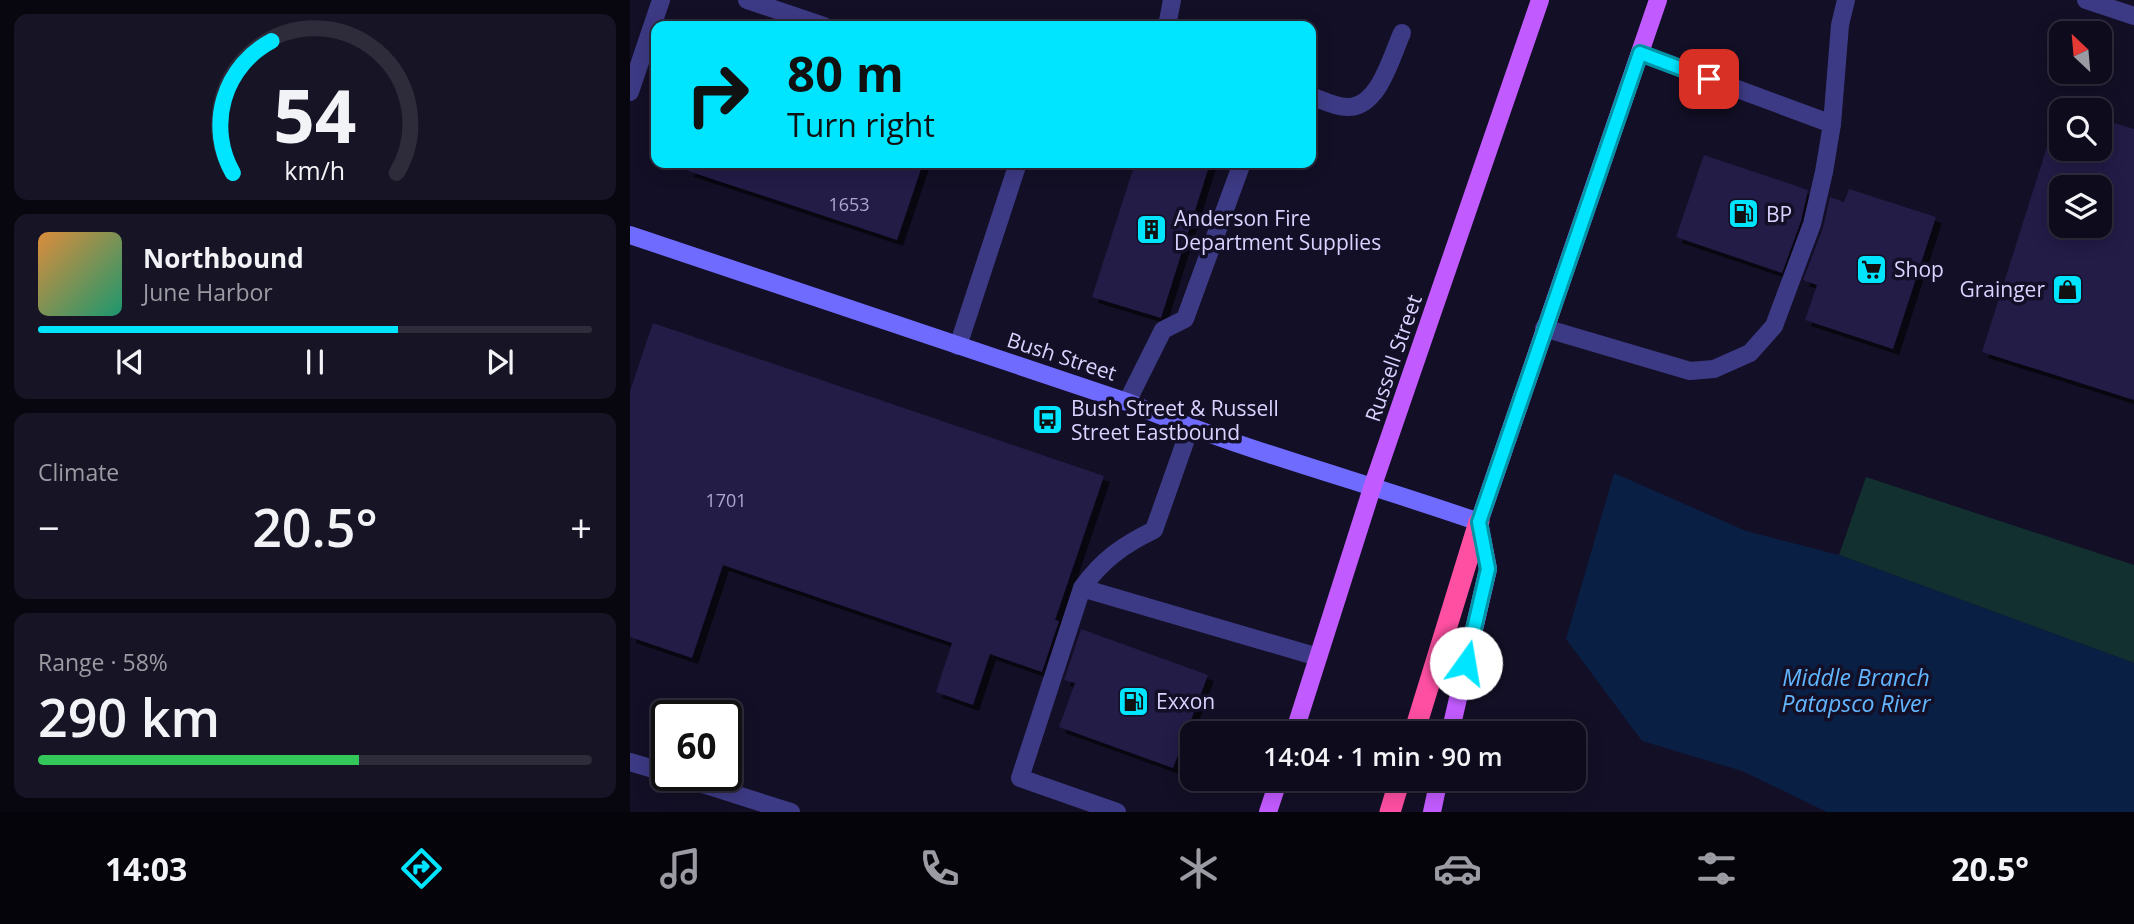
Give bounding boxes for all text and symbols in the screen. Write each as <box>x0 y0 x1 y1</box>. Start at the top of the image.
north arrow <box>2049 21 2112 84</box>
map controls <box>2049 21 2112 238</box>
text: 80 m <box>787 40 904 106</box>
icon: right <box>672 49 763 140</box>
pin <box>1679 49 1739 109</box>
icon: arrive <box>1690 60 1728 98</box>
text: 54 <box>273 65 357 164</box>
button: search <box>2049 98 2112 161</box>
text: Turn right <box>787 103 935 146</box>
text: km/h <box>285 153 345 187</box>
button: layers <box>2049 175 2112 238</box>
house number: 1653 <box>828 192 870 216</box>
fuel station icon: BP <box>1726 197 1760 231</box>
place label: BP <box>1766 200 1792 228</box>
place label: Anderson Fire Department Supplies <box>1174 204 1381 256</box>
building icon: Anderson Fire Department Supplies <box>1134 213 1168 247</box>
text: Northbound <box>143 240 304 276</box>
supermarket icon: Shop <box>1854 252 1888 286</box>
place label: Shop <box>1894 255 1944 283</box>
shop icon: Grainger <box>2051 272 2085 306</box>
place label: Grainger <box>1960 275 2045 303</box>
text: June Harbor <box>143 276 273 308</box>
street label: Russell Street <box>1358 291 1428 425</box>
street label: Bush Street <box>1004 325 1120 387</box>
icon: previous <box>111 343 149 381</box>
icon: pause <box>296 343 334 381</box>
icon: next <box>481 343 519 381</box>
place label: Bush Street & Russell Street Eastbound <box>1071 394 1279 446</box>
bus stop icon: Bush Street & Russell Street Eastbound <box>1031 403 1065 437</box>
text: Climate <box>38 456 119 488</box>
house number: 1701 <box>705 488 747 512</box>
text: 20.5° <box>252 491 378 562</box>
text: − <box>38 501 60 553</box>
text: + <box>570 501 592 553</box>
position arrow <box>1429 626 1503 700</box>
text: Range · 58% <box>38 646 168 678</box>
water label: Middle Branch Patapsco River <box>1781 661 1932 719</box>
text: 290 km <box>38 681 220 752</box>
fuel station icon: Exxon <box>1116 684 1150 718</box>
place label: Exxon <box>1156 687 1215 715</box>
speed limit sign: 60 <box>651 700 742 791</box>
text: 14:04 · 1 min · 90 m <box>1263 738 1503 774</box>
icon: directions <box>397 844 446 893</box>
icon: music <box>656 844 705 893</box>
icon: phone <box>915 844 964 893</box>
icon: climate <box>1174 844 1223 893</box>
icon: car <box>1433 844 1482 893</box>
icon: filters <box>1692 844 1741 893</box>
text: 14:03 <box>105 847 187 890</box>
text: 20.5° <box>1951 847 2029 890</box>

